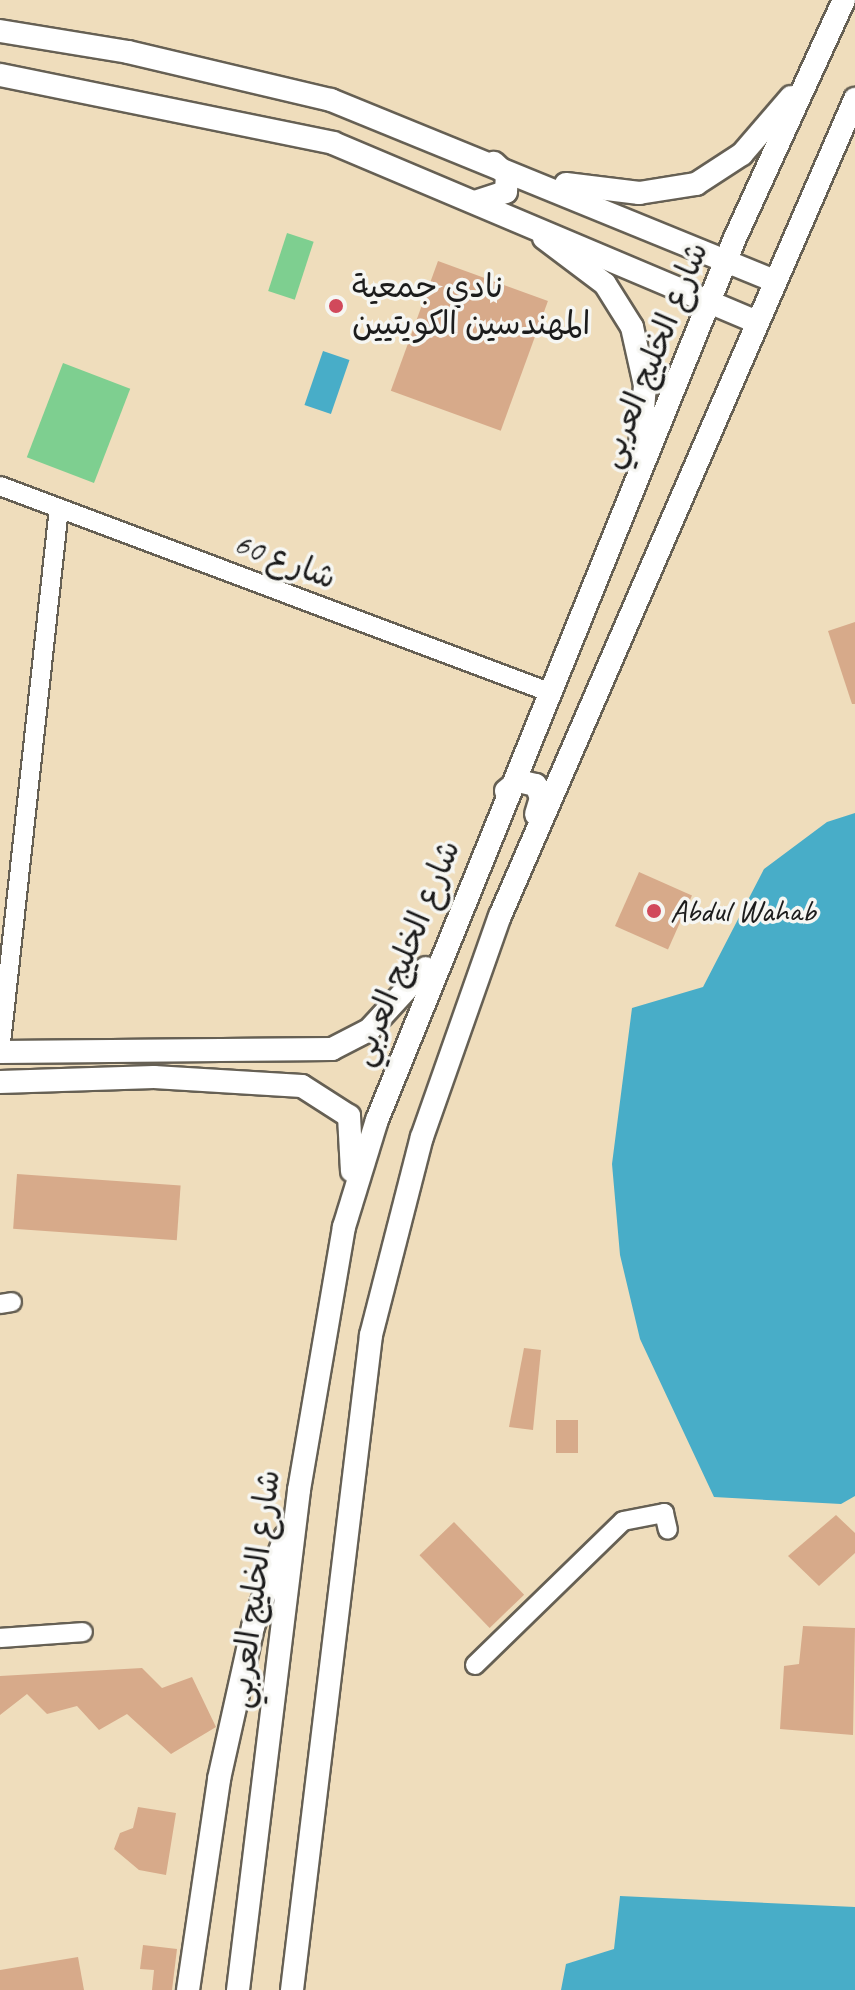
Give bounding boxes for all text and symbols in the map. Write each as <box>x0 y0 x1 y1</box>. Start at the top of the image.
street label: شارع الخليج العربي <box>591 237 717 473</box>
place label: نادي جمعية المهندسين الكويتيين <box>352 269 590 344</box>
marker: نادي جمعية المهندسين الكويتيين <box>327 297 345 315</box>
street label: شارع 60 <box>229 524 341 598</box>
street label: شارع الخليج العربي <box>343 835 469 1071</box>
place label: Abdul Wahab <box>670 892 816 930</box>
marker: Abdul Wahab <box>645 902 663 920</box>
street label: شارع الخليج العربي <box>221 1468 289 1710</box>

